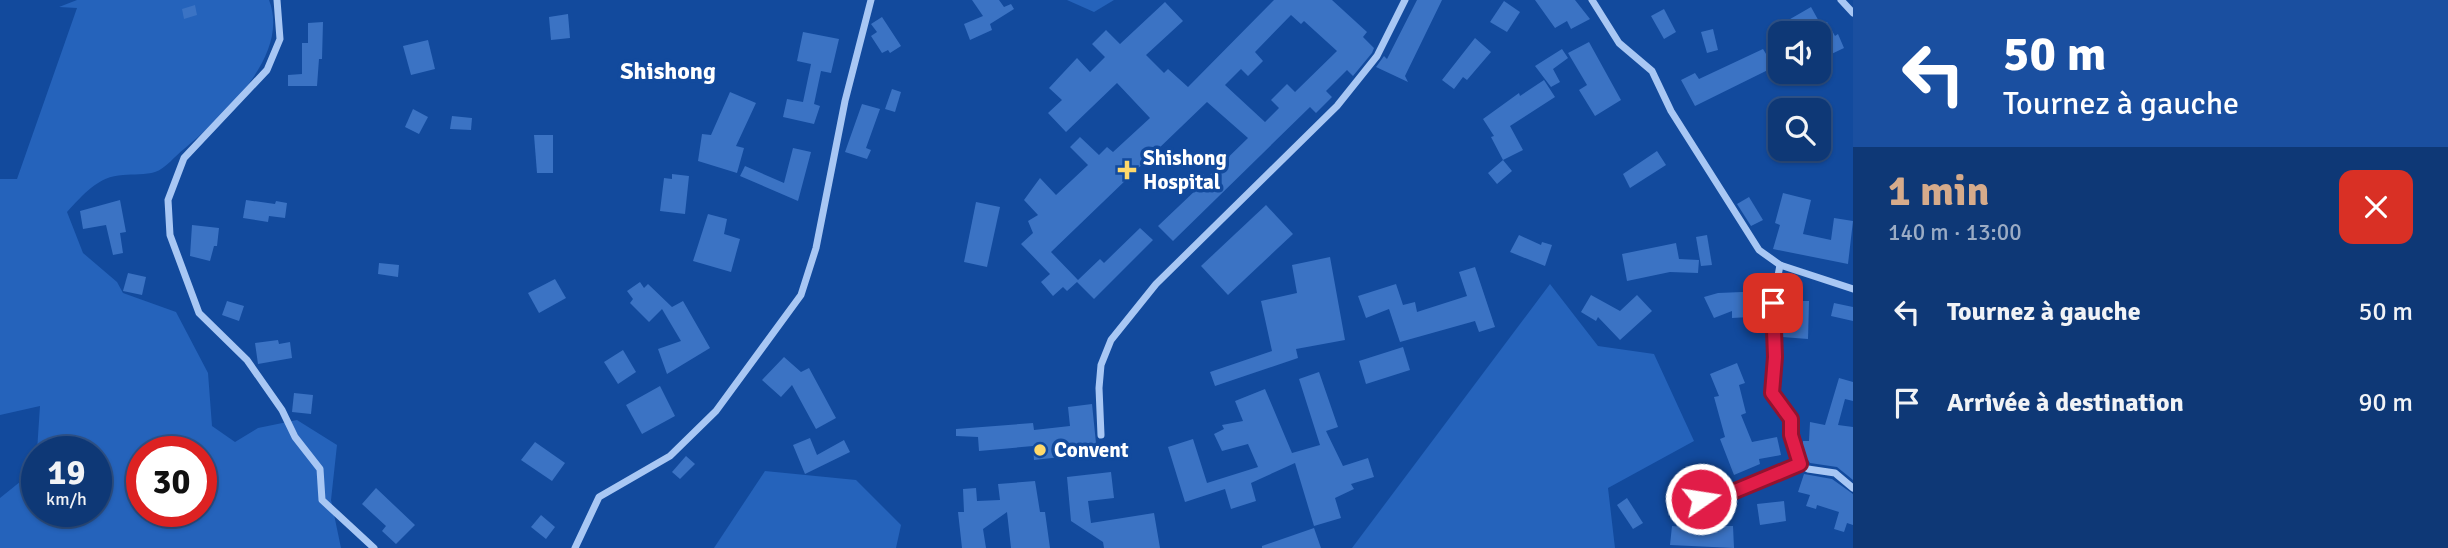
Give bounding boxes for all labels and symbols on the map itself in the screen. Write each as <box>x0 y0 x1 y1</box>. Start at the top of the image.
district label: Shishong <box>620 56 716 86</box>
place label: Shishong Hospital <box>1143 145 1227 195</box>
marker: Shishong Hospital <box>1117 160 1137 180</box>
pin <box>1743 273 1803 333</box>
speed limit sign: 30 <box>126 436 217 527</box>
place label: Convent <box>1054 437 1129 463</box>
marker: Convent <box>1032 442 1048 458</box>
position arrow <box>1664 462 1738 536</box>

